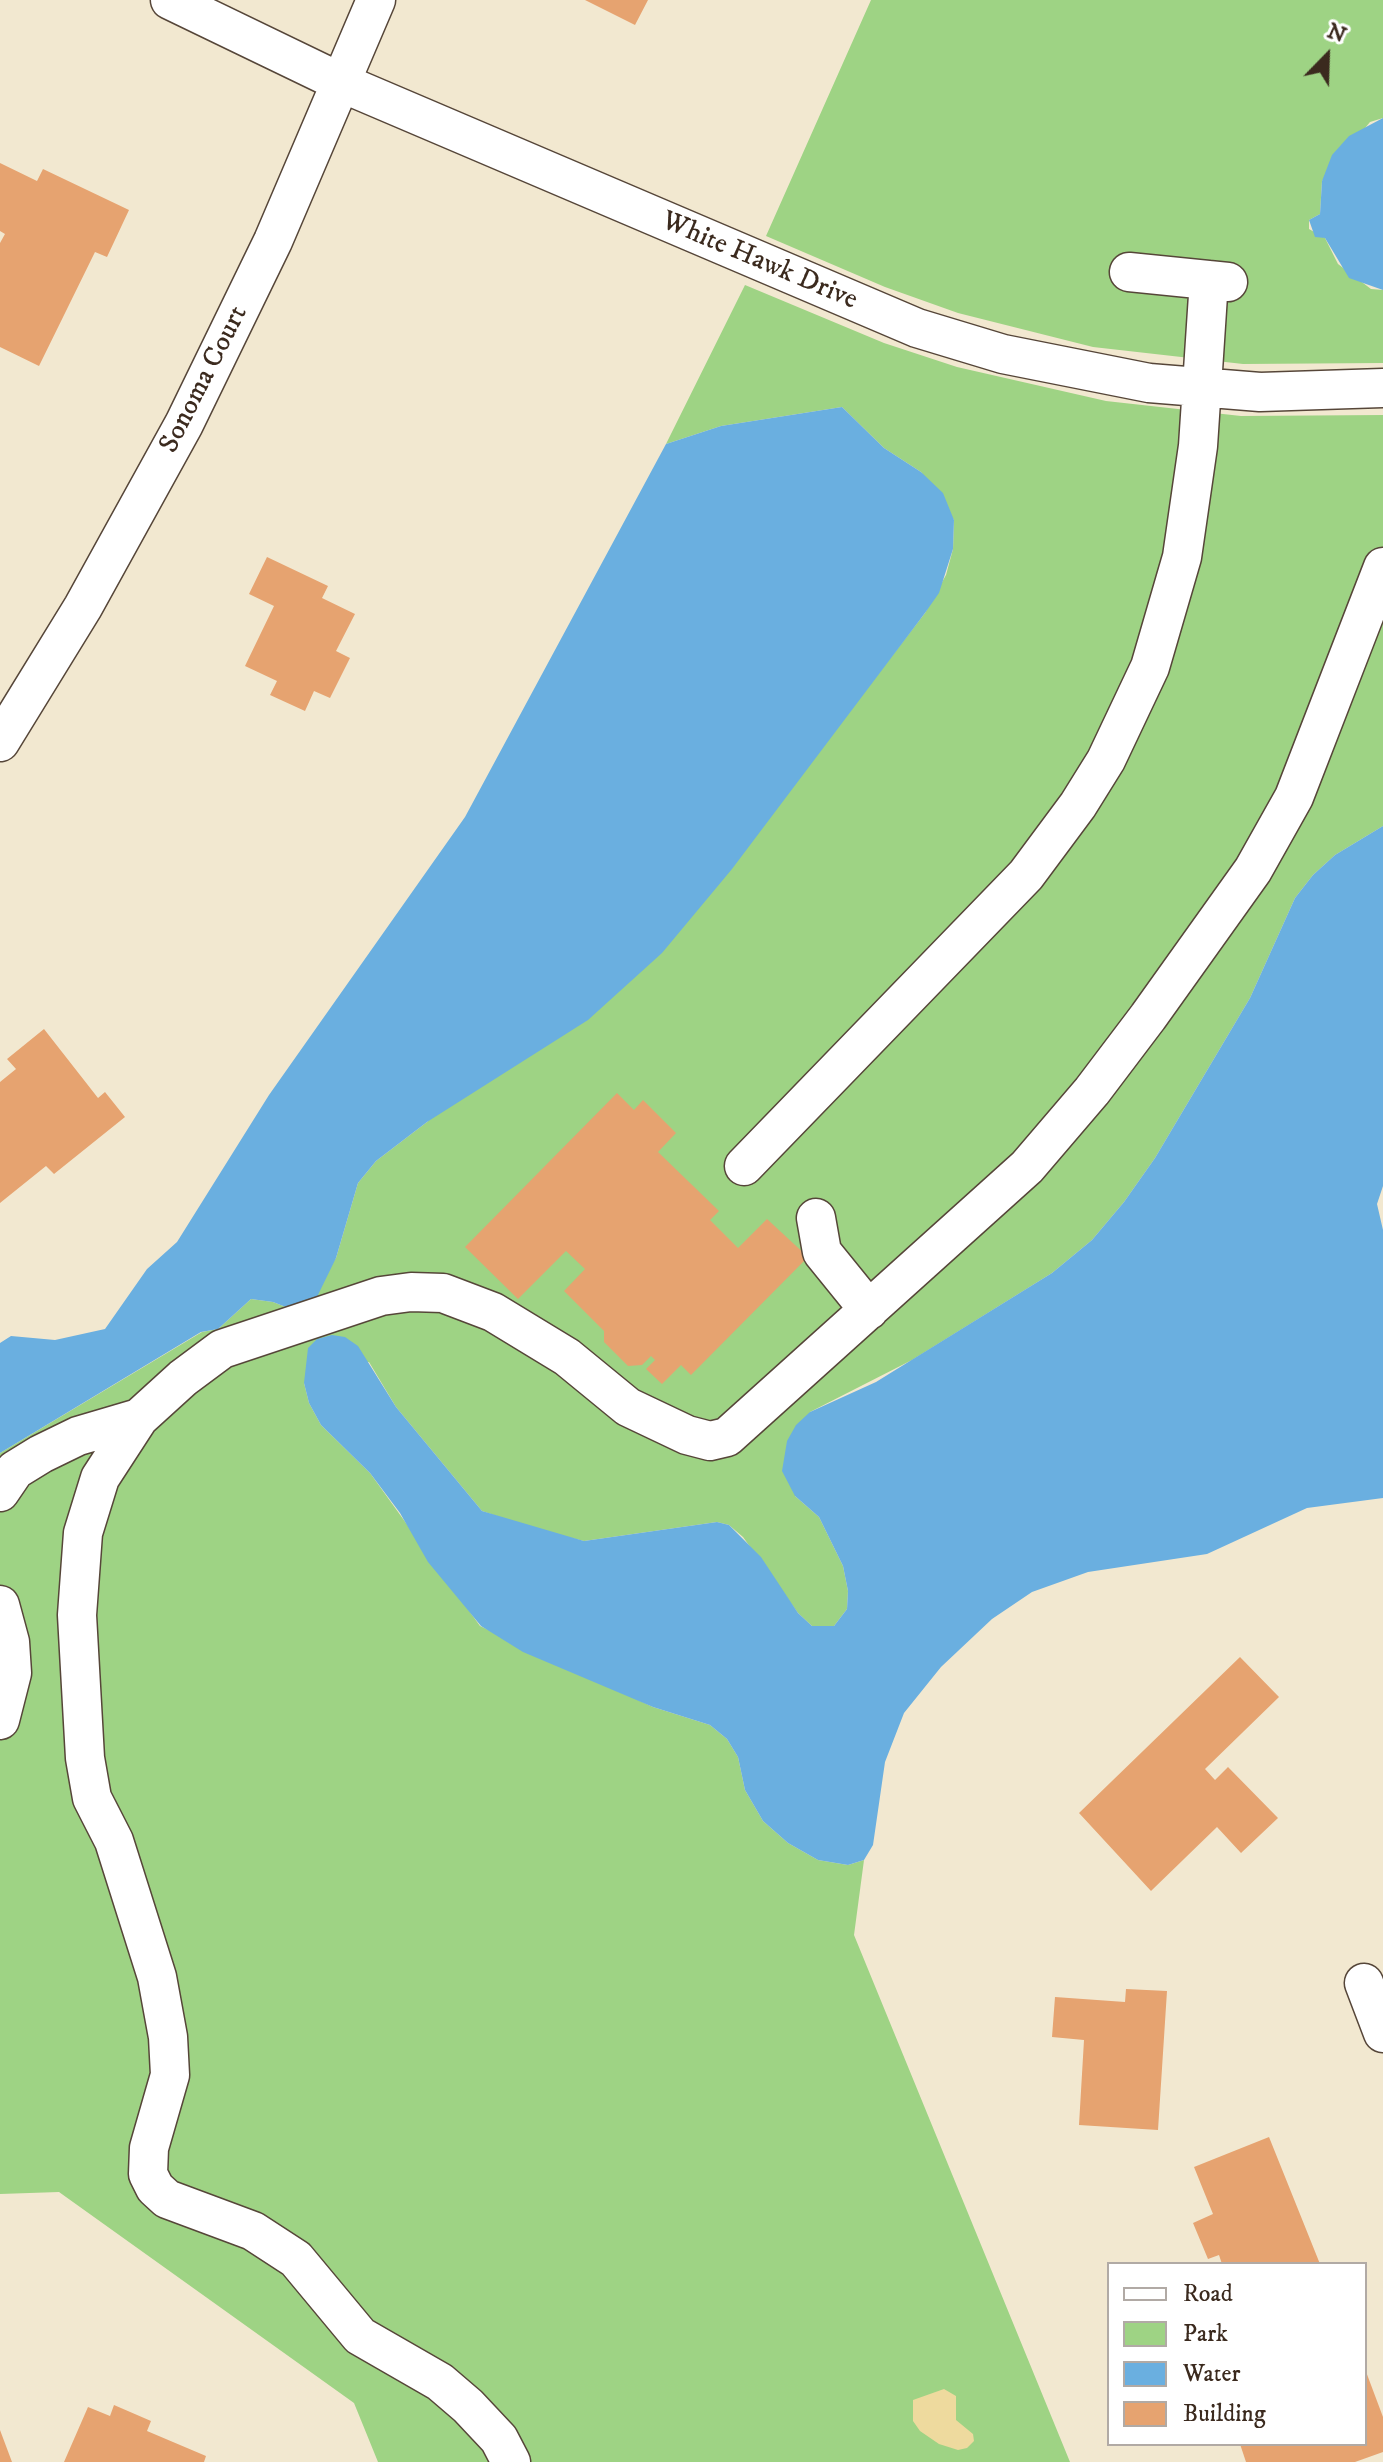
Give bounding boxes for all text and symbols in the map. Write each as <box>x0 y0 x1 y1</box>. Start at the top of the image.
north arrow <box>1287 16 1367 96</box>
text: N <box>1323 17 1350 49</box>
street label: White Hawk Drive <box>656 206 862 318</box>
street label: Sonoma Court <box>154 301 256 459</box>
legend <box>1107 2262 1367 2446</box>
text: Road <box>1183 2279 1233 2309</box>
text: Park <box>1183 2319 1228 2349</box>
text: Water <box>1183 2359 1240 2389</box>
text: Building <box>1183 2399 1266 2429</box>

